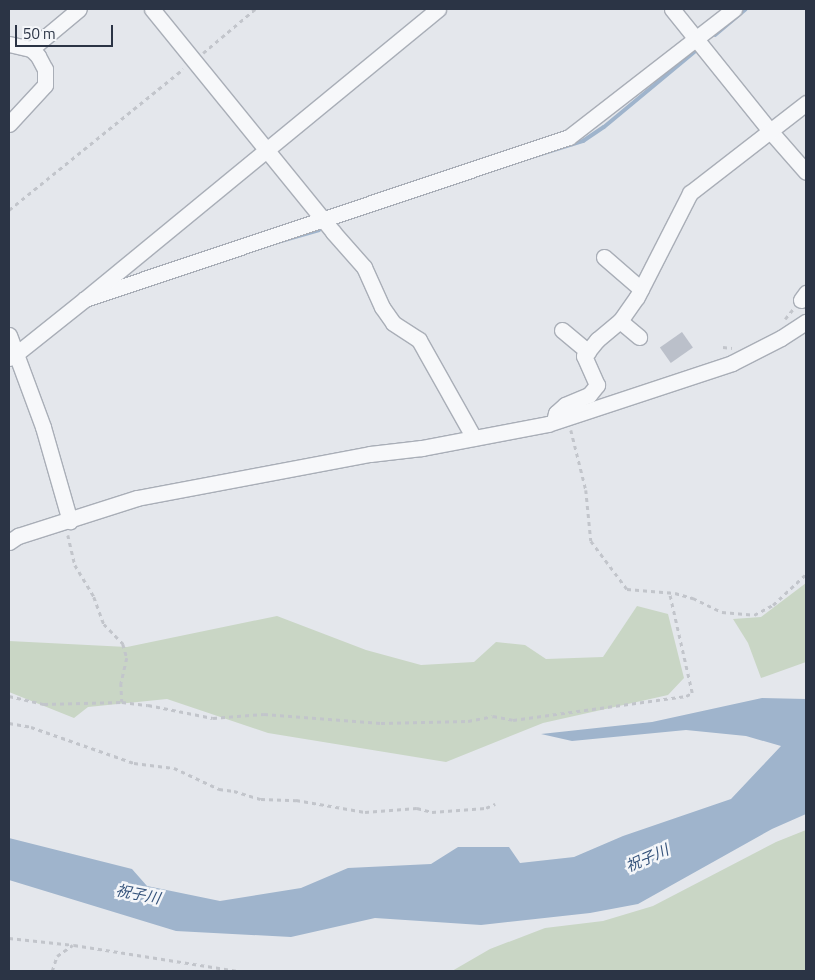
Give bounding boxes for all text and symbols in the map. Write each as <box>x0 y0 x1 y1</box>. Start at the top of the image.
scale bar <box>18 15 115 47</box>
text: 50 m <box>23 22 56 45</box>
water label: 祝子川 <box>623 841 671 875</box>
water label: 祝子川 <box>114 881 162 907</box>

